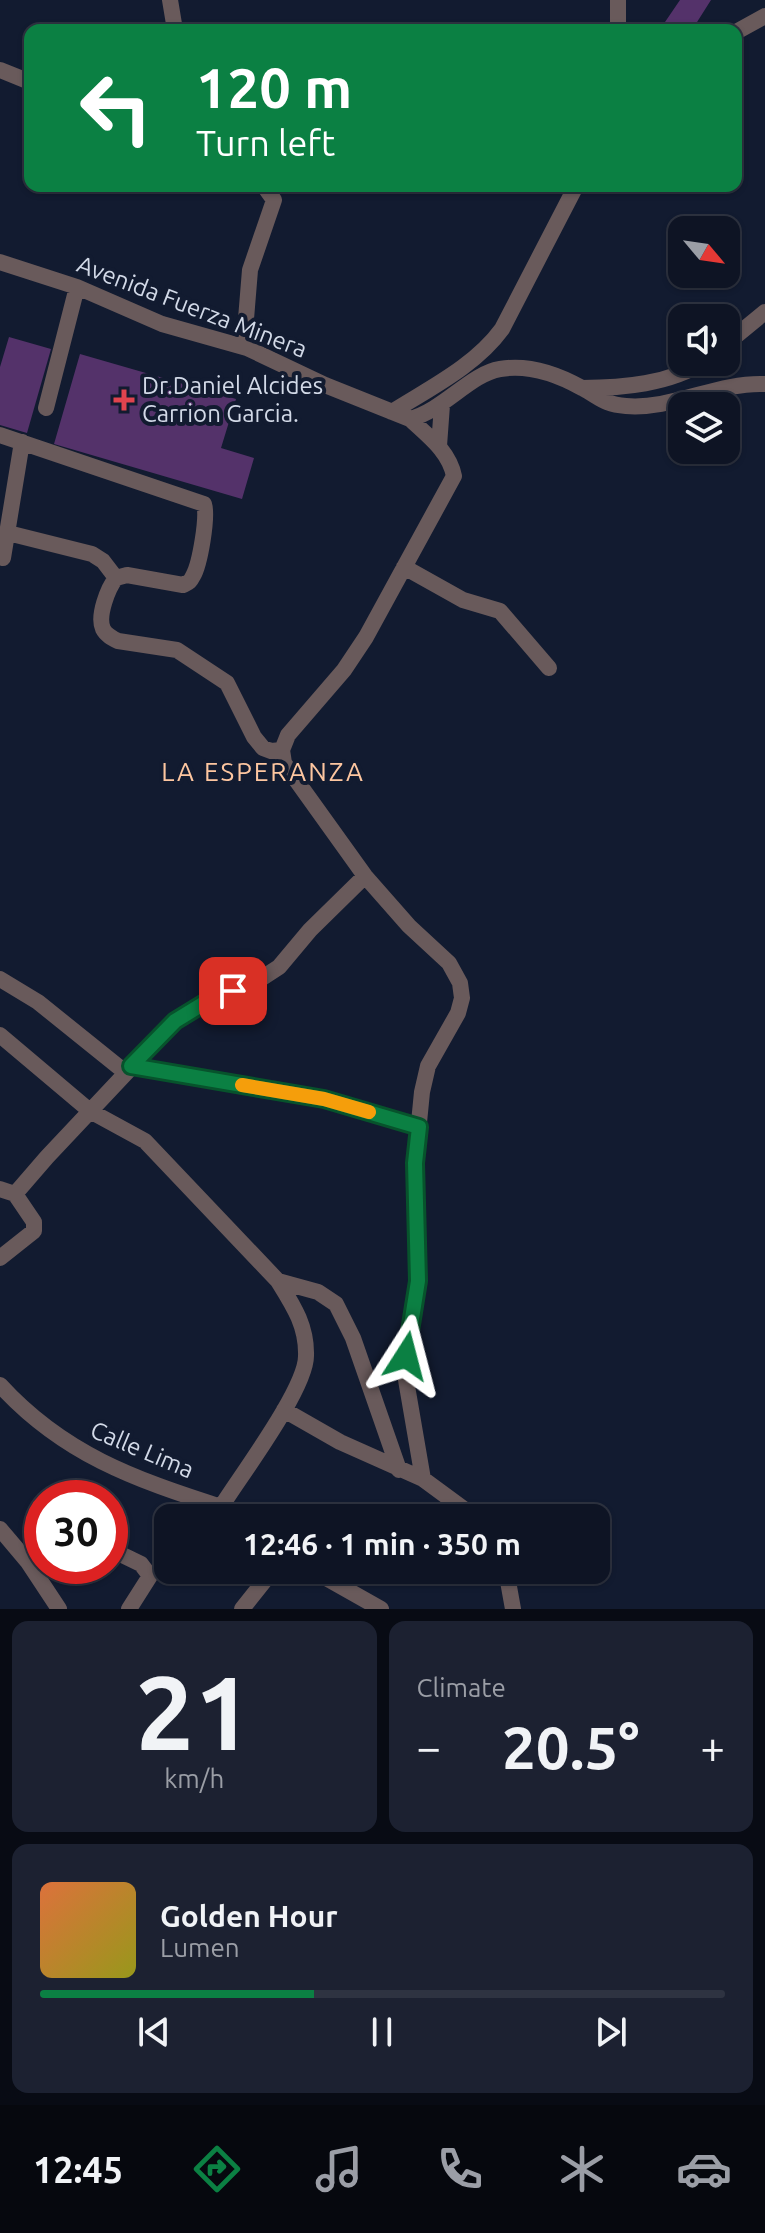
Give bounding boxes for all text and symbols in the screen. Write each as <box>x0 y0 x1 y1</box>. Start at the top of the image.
icon: left <box>64 56 168 160</box>
text: 120 m <box>196 56 352 119</box>
text: Turn left <box>196 122 335 163</box>
north arrow <box>668 216 740 288</box>
map controls <box>668 216 740 464</box>
street label: Avenida Fuerza Minera <box>74 250 311 363</box>
button: sound <box>668 304 740 376</box>
place label: Dr.Daniel Alcides Carrion Garcia. <box>142 372 323 427</box>
marker: Dr.Daniel Alcides Carrion Garcia. <box>113 389 135 411</box>
button: layers <box>668 392 740 464</box>
district label: LA ESPERANZA <box>161 757 365 786</box>
pin <box>199 957 267 1025</box>
icon: arrive <box>211 969 255 1013</box>
position arrow <box>364 1314 448 1398</box>
street label: Calle Lima <box>87 1416 198 1483</box>
speed limit sign: 30 <box>24 1480 128 1584</box>
text: 12:46 · 1 min · 350 m <box>243 1527 521 1561</box>
text: 21 <box>136 1653 253 1770</box>
text: Climate <box>417 1673 506 1702</box>
text: 20.5° <box>502 1713 639 1780</box>
text: − <box>417 1722 441 1771</box>
text: + <box>700 1722 725 1771</box>
text: km/h <box>164 1764 224 1793</box>
text: Golden Hour <box>160 1899 338 1933</box>
text: Lumen <box>160 1933 240 1962</box>
icon: previous <box>132 2010 176 2054</box>
icon: pause <box>360 2010 404 2054</box>
icon: next <box>589 2010 633 2054</box>
icon: directions <box>189 2141 245 2197</box>
icon: music <box>311 2141 367 2197</box>
icon: phone <box>432 2141 488 2197</box>
icon: climate <box>554 2141 610 2197</box>
icon: car <box>676 2141 732 2197</box>
text: 12:45 <box>33 2149 123 2190</box>

